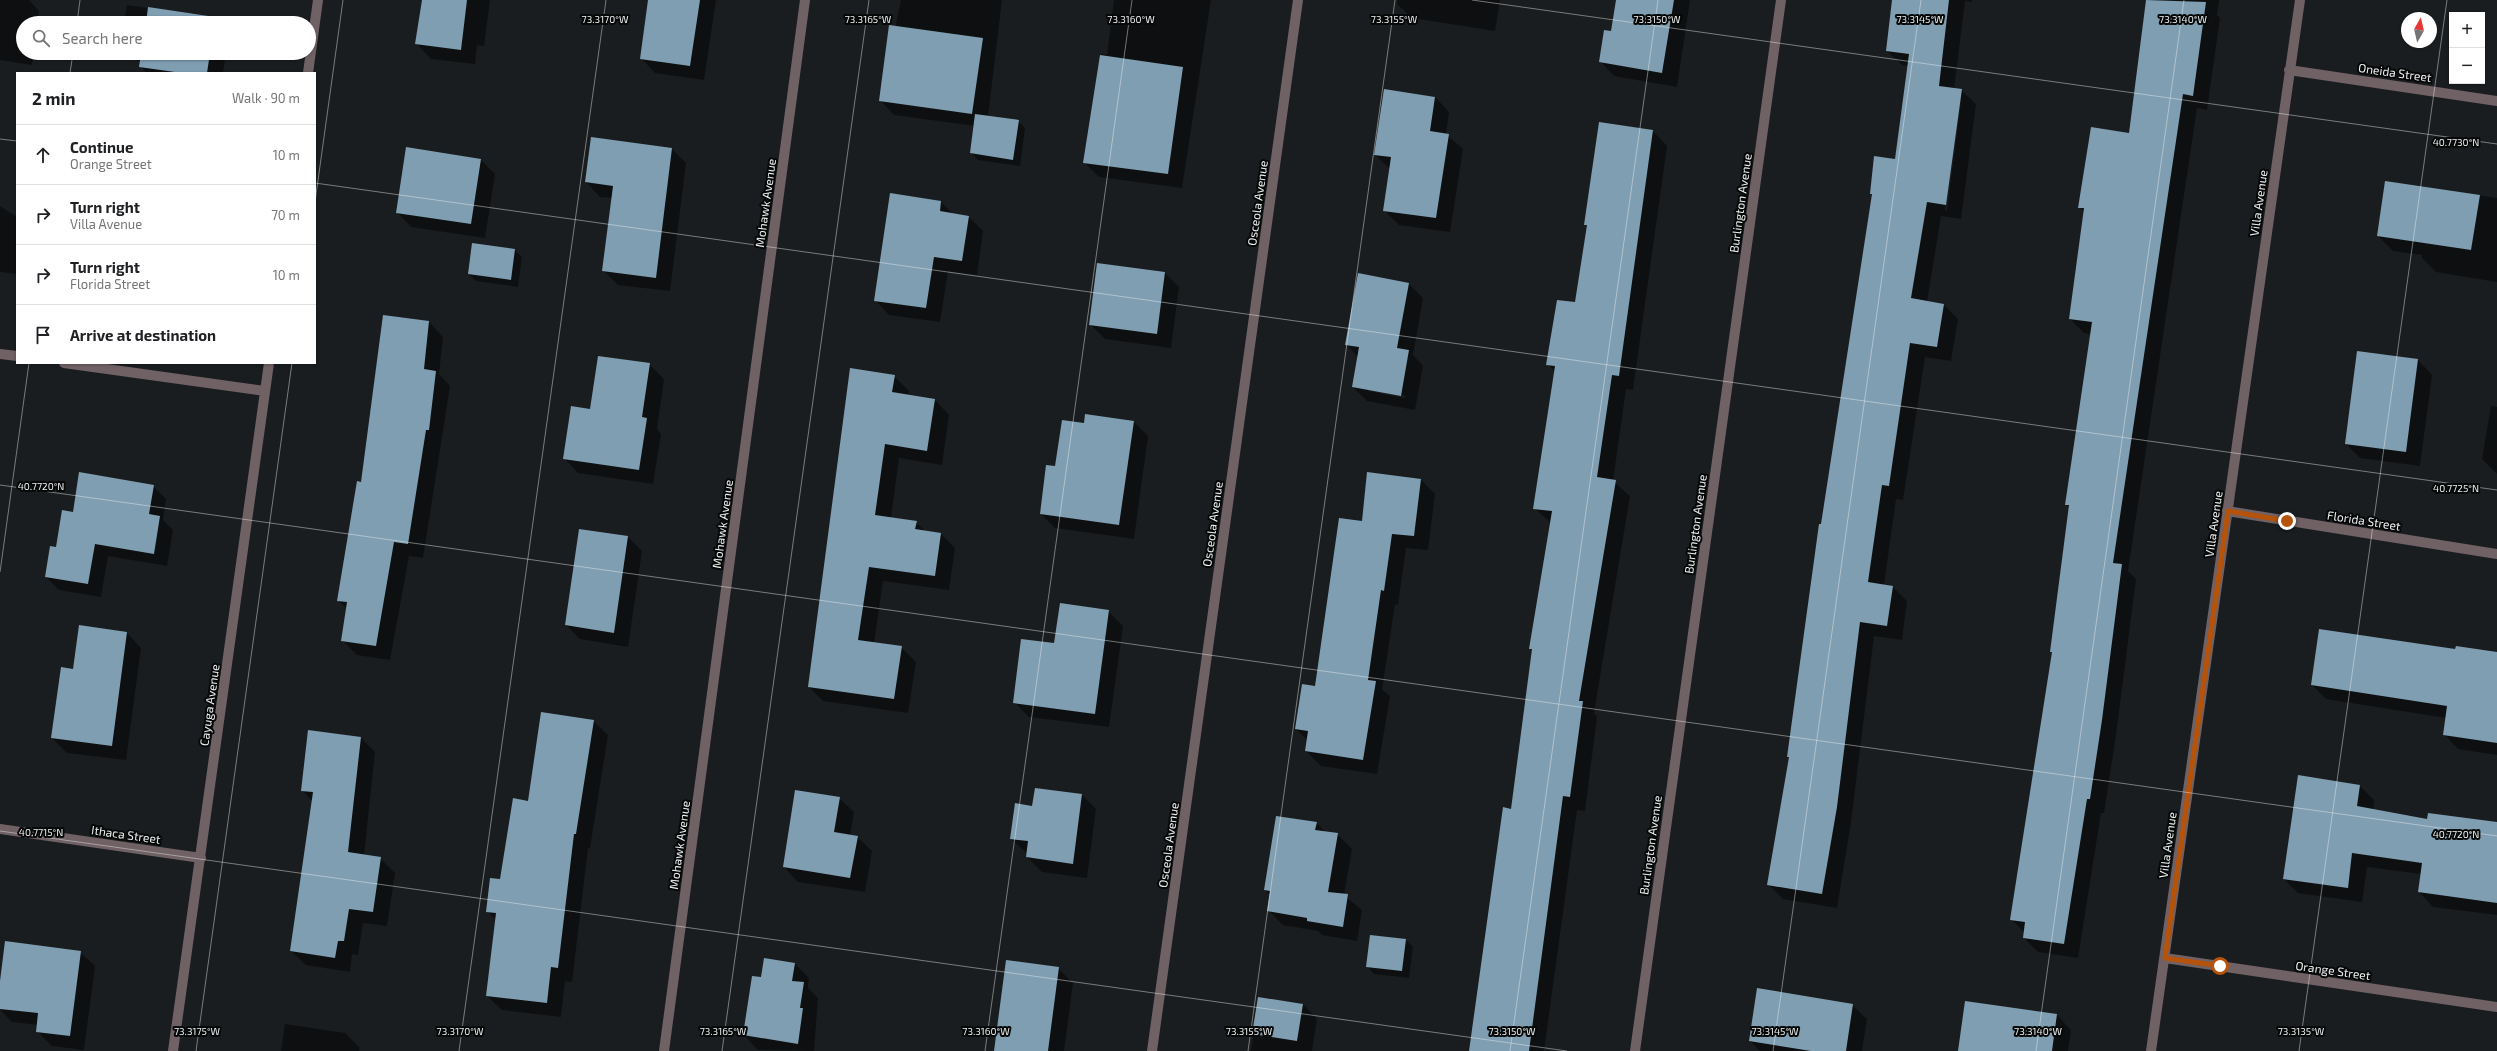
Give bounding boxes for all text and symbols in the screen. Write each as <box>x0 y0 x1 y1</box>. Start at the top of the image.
north arrow <box>2401 12 2437 48</box>
map controls <box>2449 12 2485 84</box>
button: + <box>2449 12 2485 48</box>
text: 73.3170°W <box>582 13 629 25</box>
text: 73.3165°W <box>845 13 892 25</box>
text: 73.3160°W <box>1107 13 1155 25</box>
text: 73.3155°W <box>1371 13 1418 25</box>
text: 73.3150°W <box>1633 13 1681 25</box>
text: 73.3145°W <box>1896 13 1944 25</box>
text: 73.3140°W <box>2159 13 2207 25</box>
search box <box>16 16 316 60</box>
icon: search <box>30 27 52 49</box>
text: Search here <box>62 29 143 47</box>
button: − <box>2449 48 2485 84</box>
street label: Oneida Street <box>2357 60 2433 84</box>
text: 2 min <box>32 88 75 108</box>
text: Walk · 90 m <box>232 90 300 106</box>
text: 40.7730°N <box>2433 136 2479 148</box>
text: Continue <box>70 138 133 156</box>
icon: ahead <box>32 144 54 166</box>
text: 10 m <box>273 147 300 163</box>
street label: Burlington Avenue <box>1726 152 1754 254</box>
text: Orange Street <box>70 156 152 172</box>
street label: Mohawk Avenue <box>752 158 778 248</box>
street label: Osceola Avenue <box>1244 159 1270 247</box>
street label: Villa Avenue <box>2246 169 2270 237</box>
text: Turn right <box>70 198 140 216</box>
icon: right <box>32 204 54 226</box>
text: 70 m <box>271 207 300 223</box>
text: Villa Avenue <box>70 216 142 232</box>
text: Turn right <box>70 258 140 276</box>
icon: right <box>32 264 54 286</box>
text: 10 m <box>273 267 300 283</box>
text: Florida Street <box>70 276 150 292</box>
icon: arrive <box>32 324 54 346</box>
text: Arrive at destination <box>70 326 216 344</box>
street label: Burlington Avenue <box>1681 473 1709 575</box>
street label: Mohawk Avenue <box>709 479 735 569</box>
text: 40.7720°N <box>18 480 64 492</box>
street label: Osceola Avenue <box>1199 480 1225 568</box>
text: 40.7725°N <box>2433 482 2479 494</box>
street label: Villa Avenue <box>2201 490 2225 558</box>
street label: Florida Street <box>2326 507 2402 533</box>
route end <box>2278 512 2296 530</box>
street label: Cayuga Avenue <box>196 663 222 747</box>
street label: Burlington Avenue <box>1636 794 1664 896</box>
street label: Mohawk Avenue <box>666 800 692 890</box>
street label: Osceola Avenue <box>1155 801 1181 889</box>
street label: Villa Avenue <box>2155 811 2179 879</box>
street label: Ithaca Street <box>90 822 162 846</box>
text: 40.7715°N <box>19 826 63 838</box>
text: 40.7720°N <box>2433 828 2479 840</box>
route start <box>2211 957 2229 975</box>
street label: Orange Street <box>2295 958 2372 982</box>
text: 73.3175°W <box>174 1025 221 1037</box>
text: 73.3170°W <box>437 1025 484 1037</box>
text: 73.3165°W <box>700 1025 747 1037</box>
text: 73.3160°W <box>962 1025 1010 1037</box>
text: 73.3155°W <box>1226 1025 1273 1037</box>
text: 73.3150°W <box>1488 1025 1536 1037</box>
text: 73.3145°W <box>1751 1025 1799 1037</box>
text: 73.3140°W <box>2014 1025 2062 1037</box>
text: 73.3135°W <box>2278 1025 2325 1037</box>

